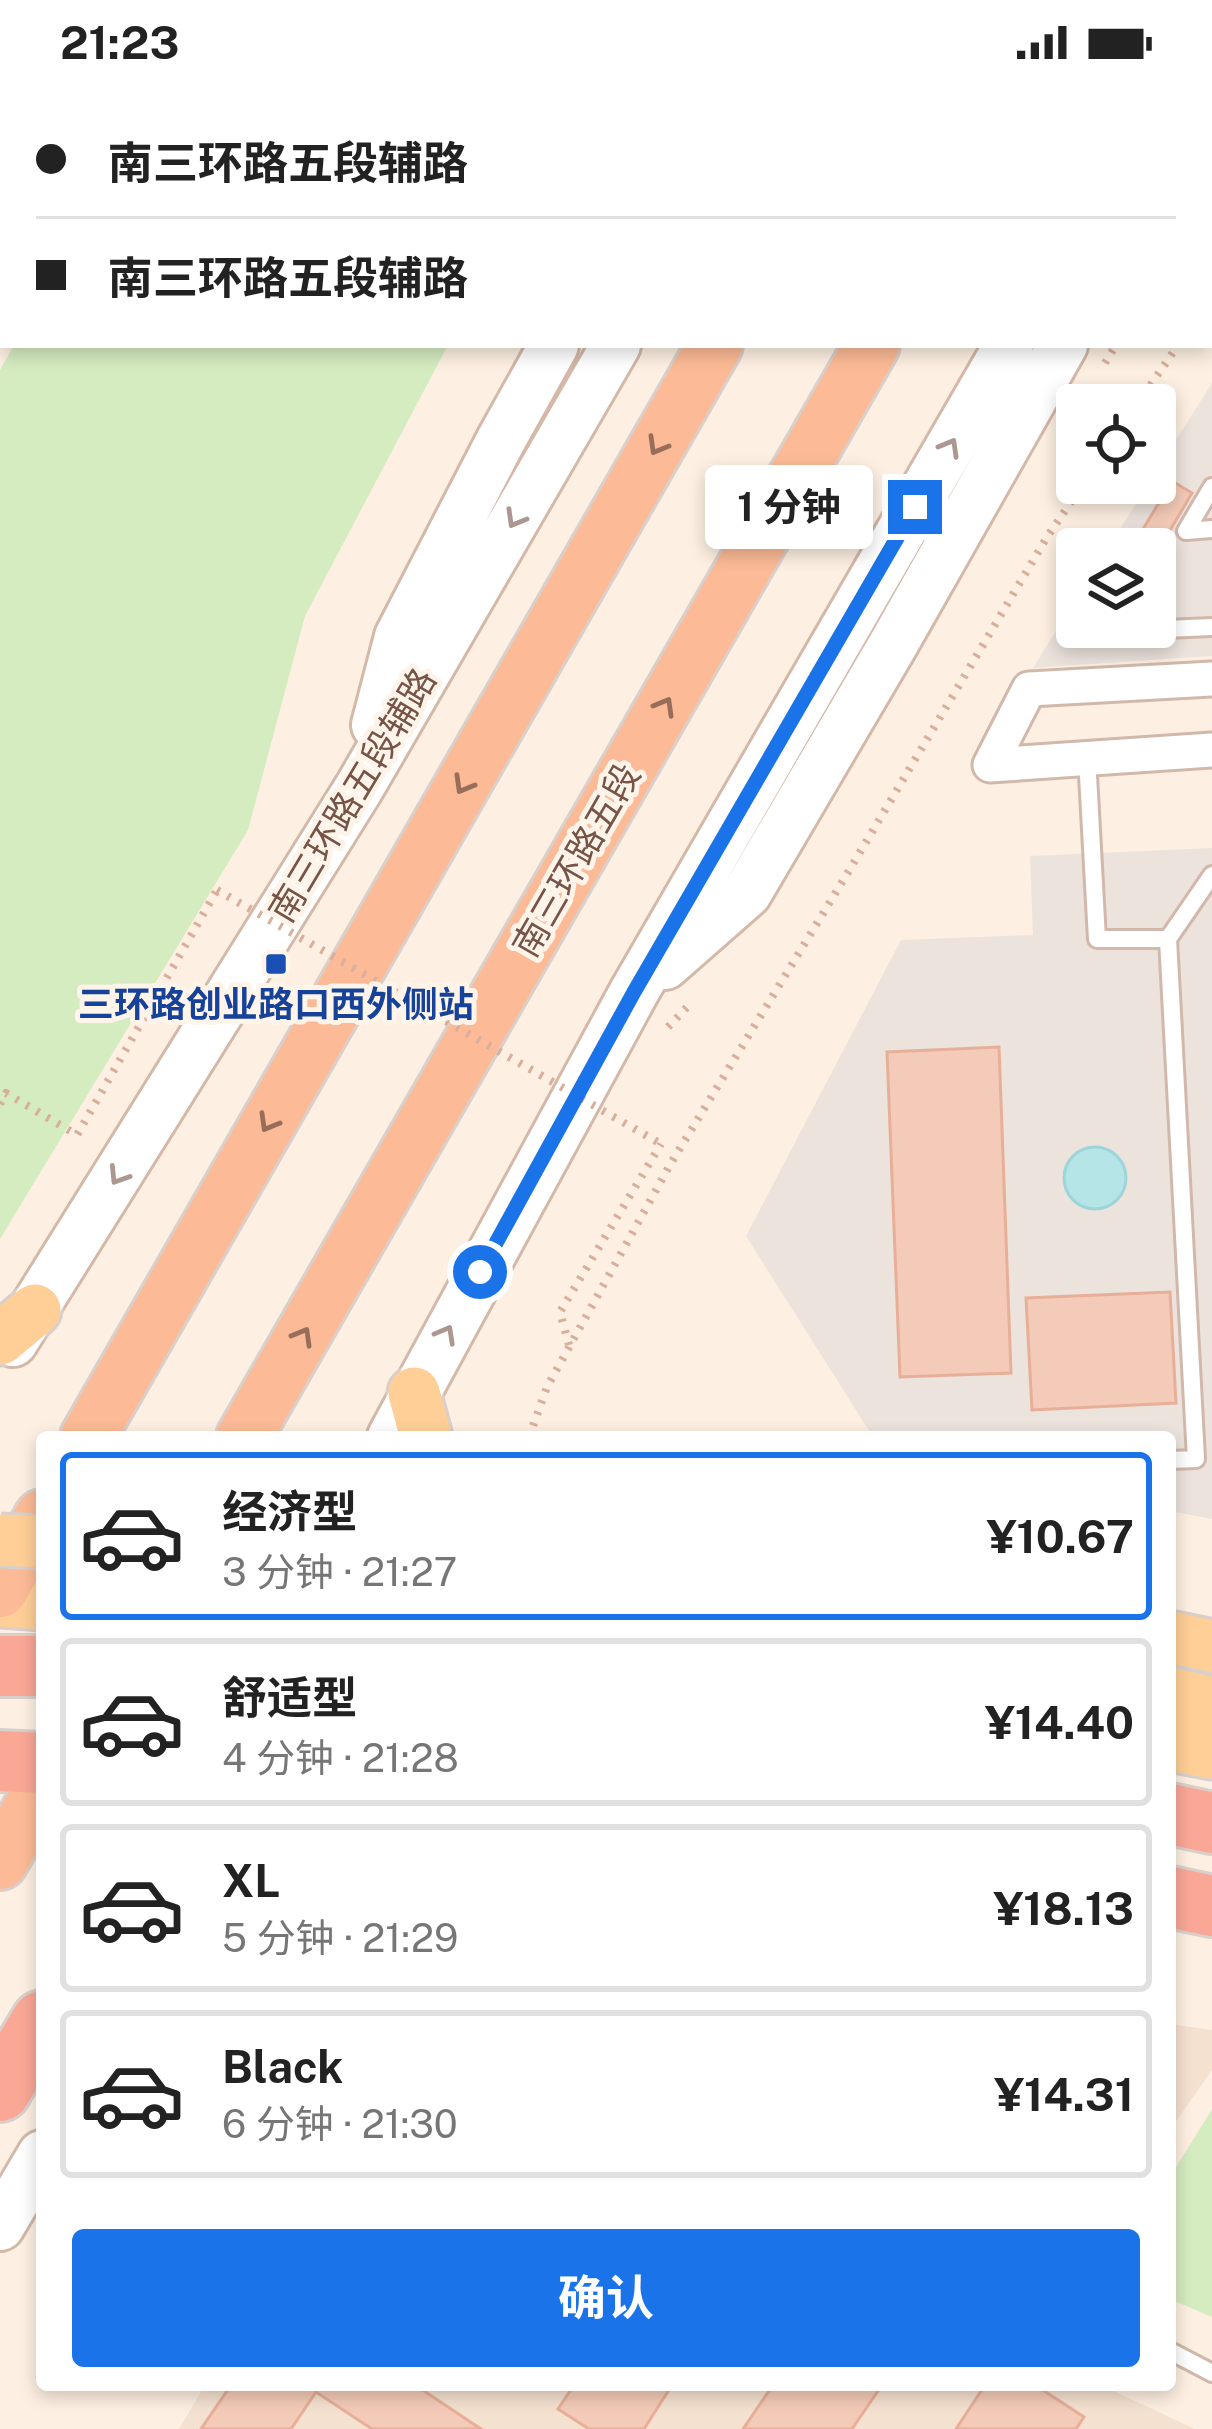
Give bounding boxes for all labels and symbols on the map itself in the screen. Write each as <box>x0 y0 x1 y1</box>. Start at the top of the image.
one-way arrow <box>648 434 671 455</box>
one-way arrow <box>935 438 958 459</box>
callout: 1 分钟 <box>705 465 873 549</box>
route end <box>888 480 942 534</box>
one-way arrow <box>507 506 530 528</box>
street label: 南三环路五段辅路 <box>260 661 444 929</box>
one-way arrow <box>650 697 673 719</box>
street label: 南三环路五段 <box>504 756 648 964</box>
one-way arrow <box>454 772 477 793</box>
marker: 三环路创业路口西外侧站 <box>263 951 289 977</box>
place label: 三环路创业路口西外侧站 <box>78 983 474 1025</box>
one-way arrow <box>260 1110 283 1132</box>
one-way arrow <box>110 1163 132 1185</box>
route start <box>453 1245 507 1299</box>
one-way arrow <box>432 1325 455 1346</box>
one-way arrow <box>288 1327 311 1348</box>

